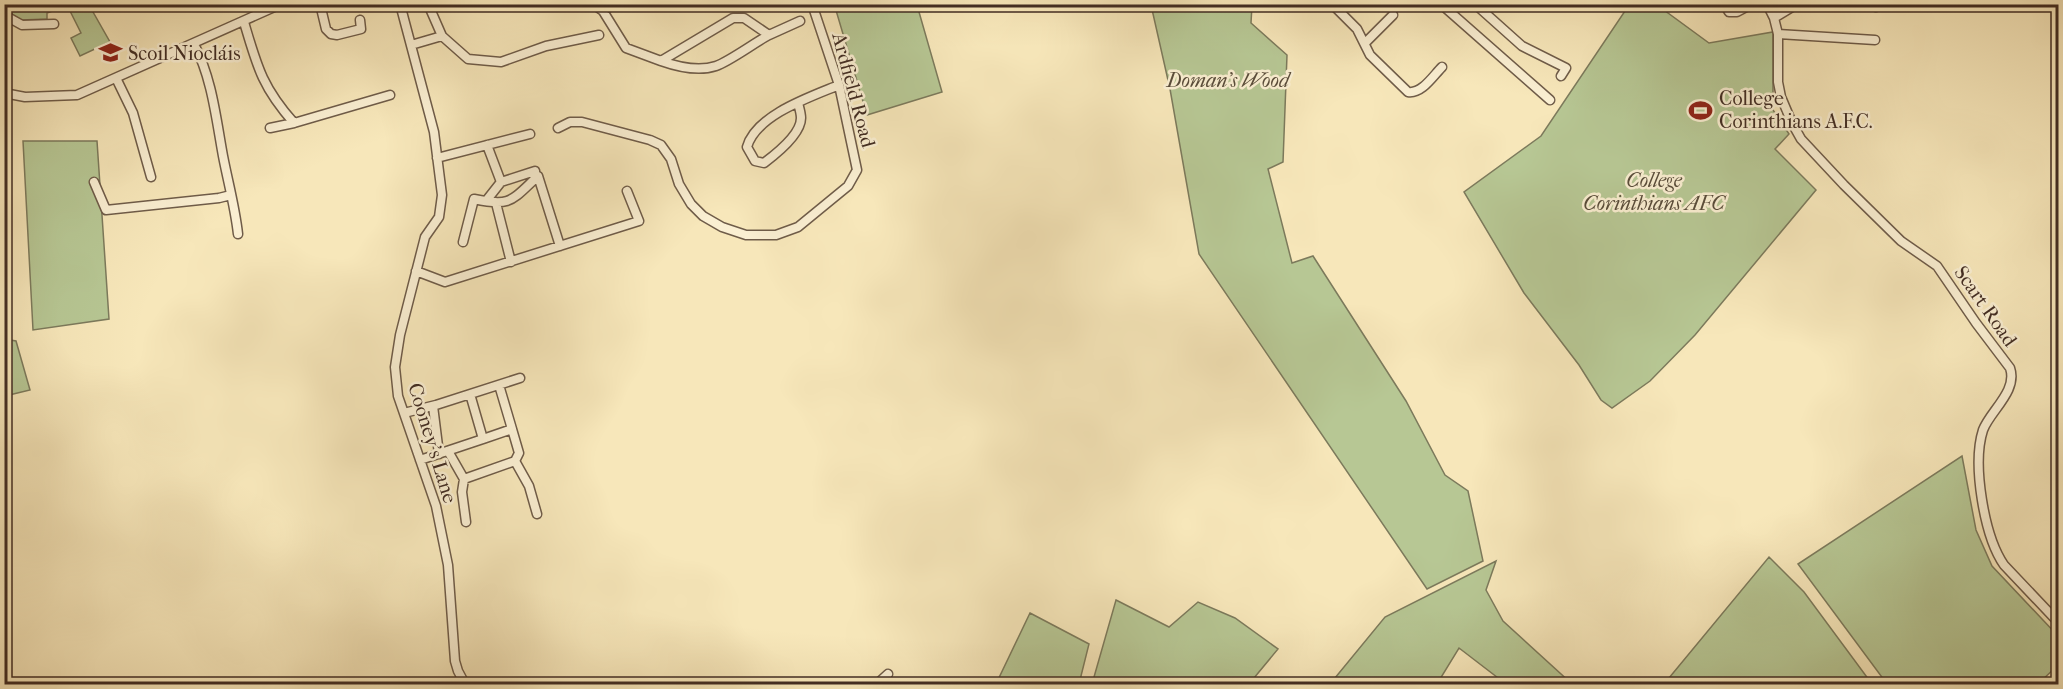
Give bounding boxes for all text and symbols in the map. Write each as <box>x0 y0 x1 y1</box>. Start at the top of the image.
street label: Ardfield Road <box>827 29 880 151</box>
school or university icon: Scoil Niocláis <box>97 40 123 66</box>
place label: Scoil Niocláis <box>128 42 241 65</box>
park label: Doman's Wood <box>1165 69 1292 92</box>
place label: College Corinthians A.F.C. <box>1719 87 1873 133</box>
sports icon: College Corinthians A.F.C. <box>1688 97 1714 123</box>
park label: College Corinthians AFC <box>1583 169 1727 215</box>
street label: Scart Road <box>1950 262 2022 352</box>
street label: Cooney's Lane <box>403 380 462 506</box>

